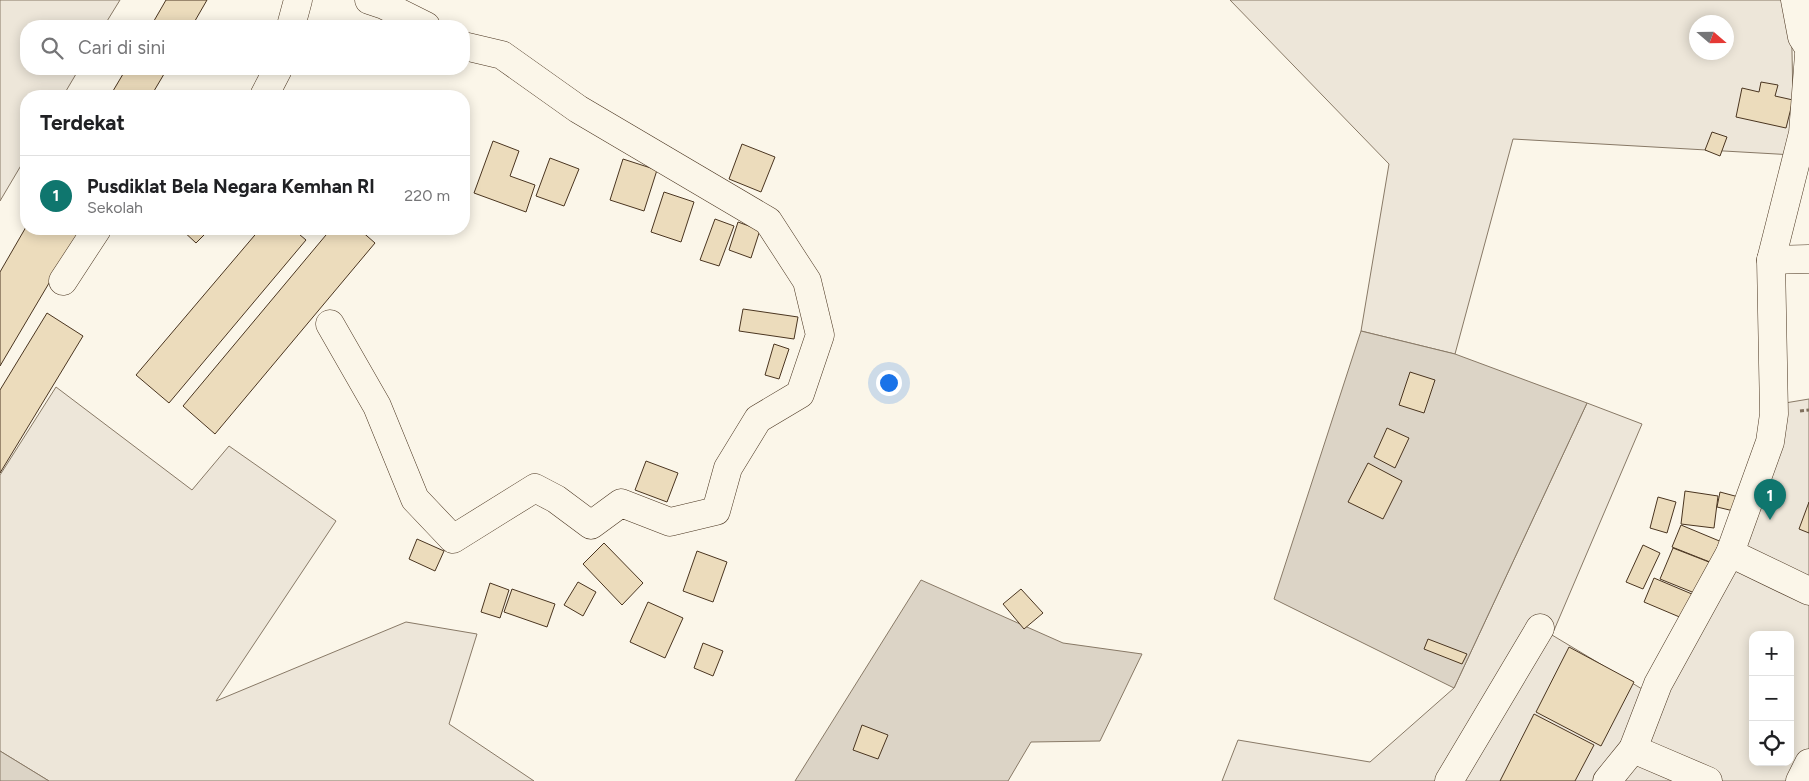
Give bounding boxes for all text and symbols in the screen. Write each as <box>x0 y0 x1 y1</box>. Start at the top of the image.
north arrow <box>1689 15 1734 60</box>
search box <box>20 20 470 75</box>
icon: search <box>38 34 66 62</box>
text: Cari di sini <box>78 36 165 59</box>
text: Terdekat <box>40 110 125 135</box>
text: Pusdiklat Bela Negara Kemhan RI <box>87 175 375 198</box>
text: 1 <box>53 186 59 205</box>
text: 220 m <box>404 186 450 205</box>
text: Sekolah <box>87 198 143 217</box>
your location <box>876 370 902 396</box>
pin: 1 <box>1754 479 1786 520</box>
map controls <box>1749 631 1794 766</box>
button: + <box>1749 631 1794 676</box>
button: − <box>1749 676 1794 721</box>
button: locate <box>1749 721 1794 766</box>

